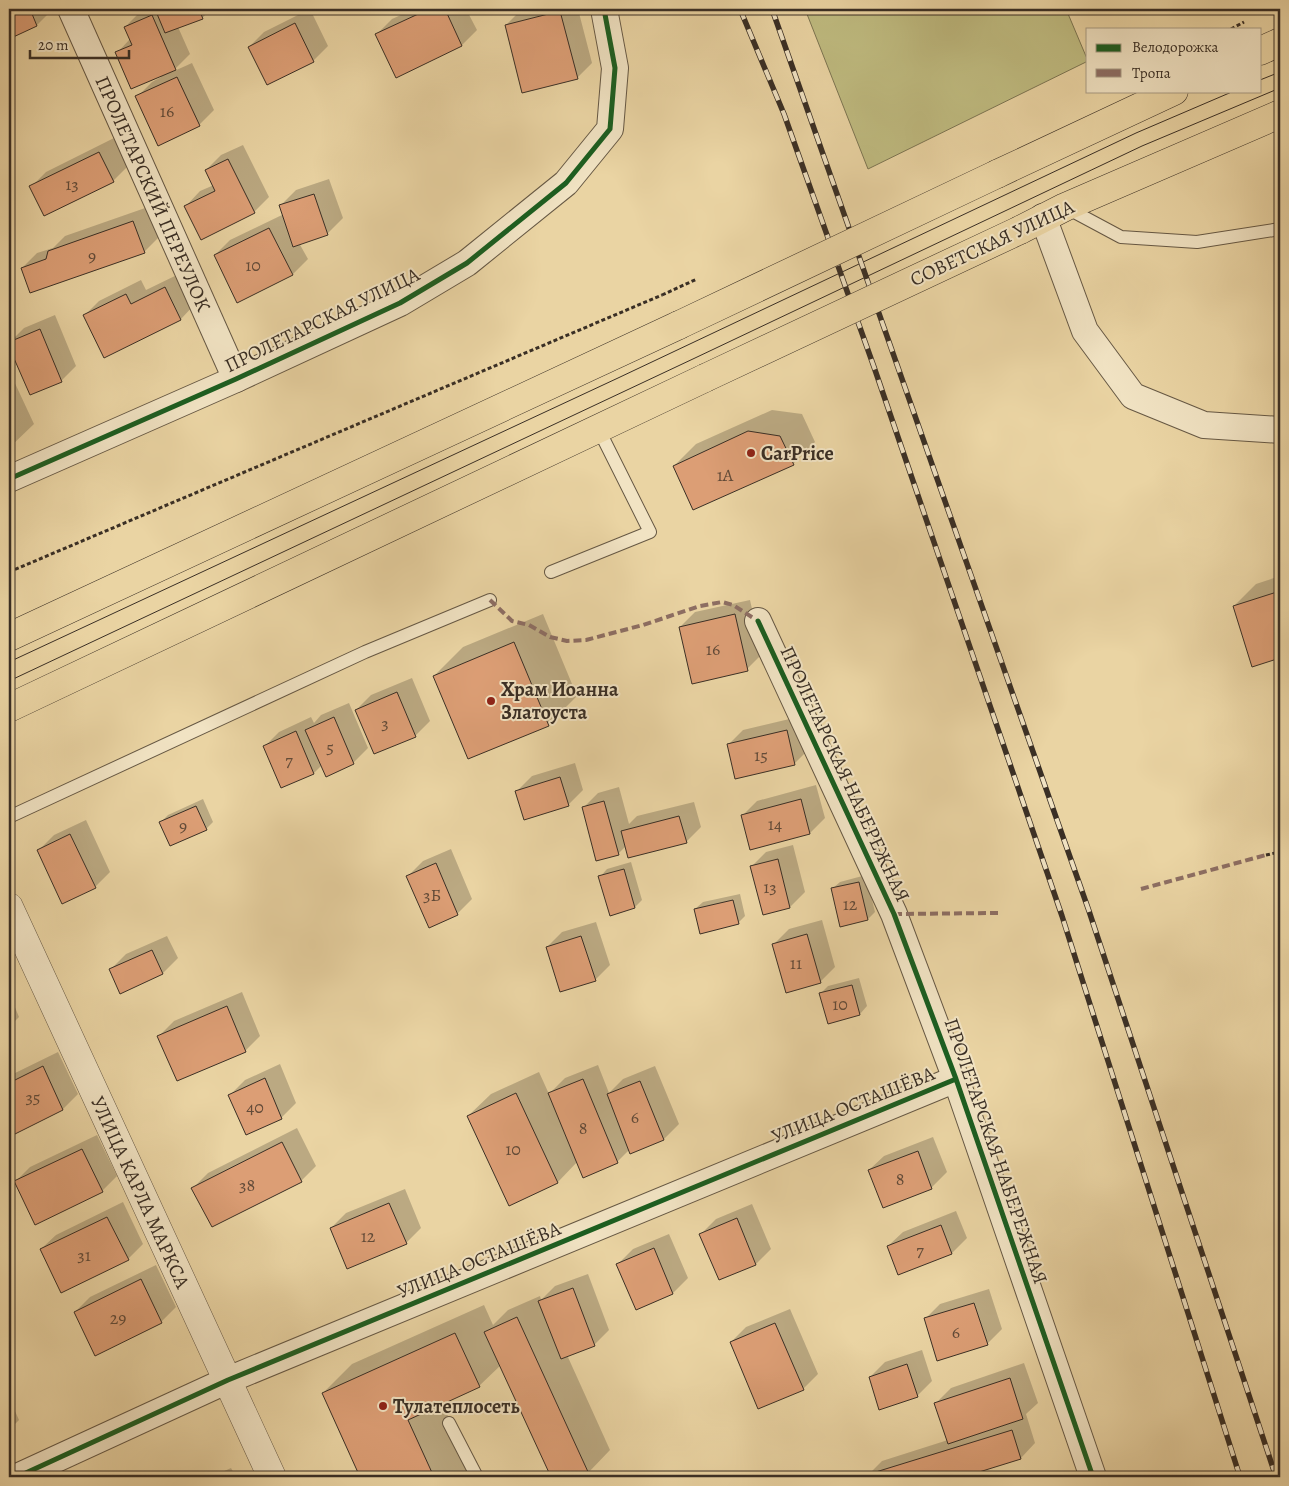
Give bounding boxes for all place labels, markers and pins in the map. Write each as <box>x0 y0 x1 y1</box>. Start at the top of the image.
place label: CarPrice <box>761 440 834 467</box>
marker: CarPrice <box>745 447 757 459</box>
place label: Храм Иоанна Златоуста <box>501 676 619 726</box>
marker: Храм Иоанна Златоуста <box>485 695 497 707</box>
place label: Тулатеплосеть <box>393 1393 520 1420</box>
marker: Тулатеплосеть <box>377 1400 389 1412</box>

